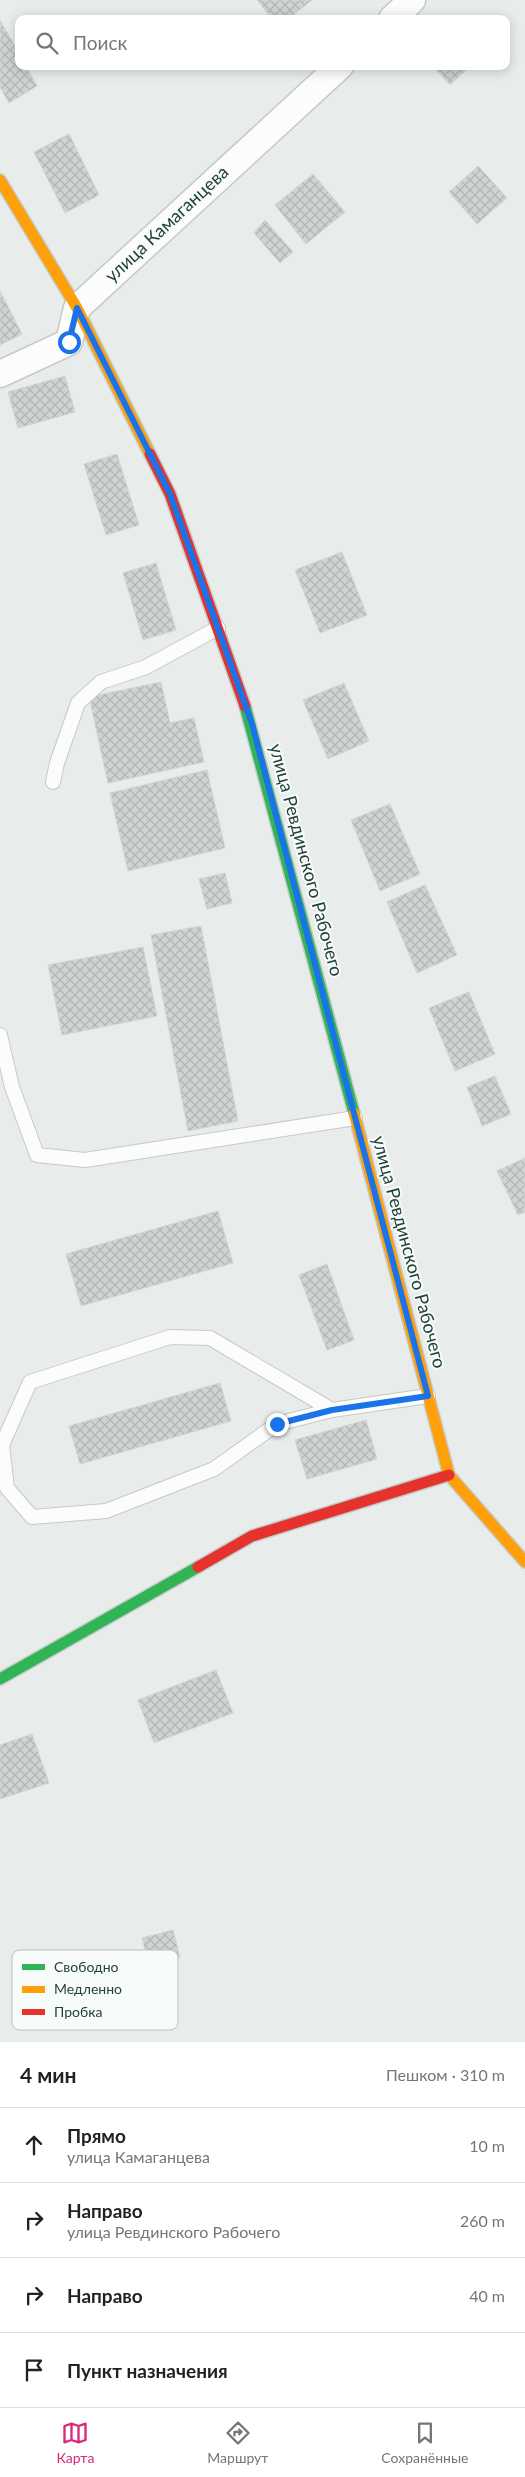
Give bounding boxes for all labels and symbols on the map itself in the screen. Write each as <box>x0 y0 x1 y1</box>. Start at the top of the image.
street label: улица Камаганцева <box>100 160 233 286</box>
route start <box>58 331 81 354</box>
street label: улица Ревдинского Рабочего <box>265 741 349 978</box>
street label: улица Ревдинского Рабочего <box>368 1133 452 1370</box>
route end <box>266 1413 289 1436</box>
legend <box>12 1950 178 2030</box>
text: Свободно <box>54 1958 119 1975</box>
text: Медленно <box>54 1980 122 1997</box>
text: Пробка <box>54 2003 102 2020</box>

